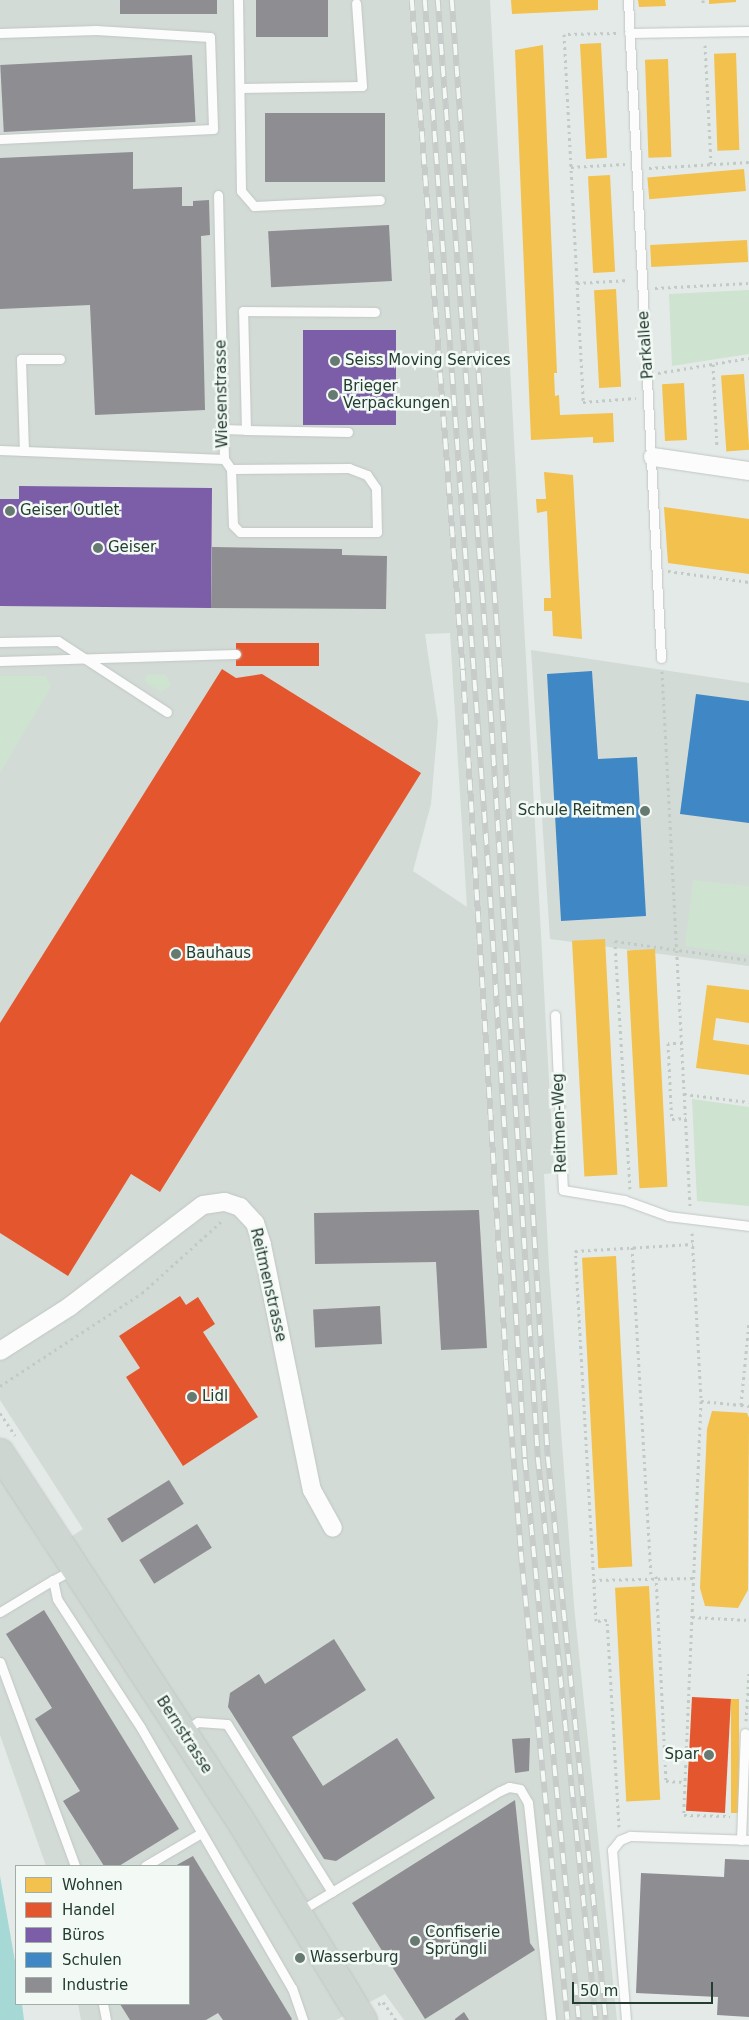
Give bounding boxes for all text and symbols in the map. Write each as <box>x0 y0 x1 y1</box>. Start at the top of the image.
street label: Parkallee <box>635 310 657 380</box>
street label: Wiesenstrasse <box>212 340 232 448</box>
place label: Seiss Moving Services <box>345 352 511 370</box>
marker: Seiss Moving Services <box>329 355 341 367</box>
place label: Brieger Verpackungen <box>343 377 450 412</box>
marker: Brieger Verpackungen <box>327 389 339 401</box>
place label: Geiser Outlet <box>20 502 119 520</box>
marker: Geiser Outlet <box>4 505 16 517</box>
place label: Geiser <box>108 539 156 557</box>
marker: Geiser <box>92 542 104 554</box>
place label: Schule Reitmen <box>518 802 635 820</box>
marker: Schule Reitmen <box>639 805 651 817</box>
place label: Bauhaus <box>186 945 251 963</box>
marker: Bauhaus <box>170 948 182 960</box>
street label: Reitmen-Weg <box>549 1073 571 1173</box>
street label: Reitmenstrasse <box>246 1226 290 1344</box>
place label: Lidl <box>202 1388 228 1406</box>
marker: Lidl <box>186 1391 198 1403</box>
street label: Bernstrasse <box>152 1693 216 1777</box>
place label: Spar <box>665 1746 699 1764</box>
marker: Spar <box>703 1749 715 1761</box>
legend <box>15 1865 190 2005</box>
text: Wohnen <box>62 1876 123 1894</box>
text: Handel <box>62 1901 115 1919</box>
place label: Confiserie Sprüngli <box>425 1923 500 1958</box>
text: Büros <box>62 1926 105 1944</box>
marker: Confiserie Sprüngli <box>409 1935 421 1947</box>
place label: Wasserburg <box>310 1949 399 1967</box>
text: Schulen <box>62 1951 122 1969</box>
marker: Wasserburg <box>294 1952 306 1964</box>
scale bar <box>574 1972 715 2004</box>
text: Industrie <box>62 1976 128 1994</box>
text: 50 m <box>580 1982 618 2000</box>

